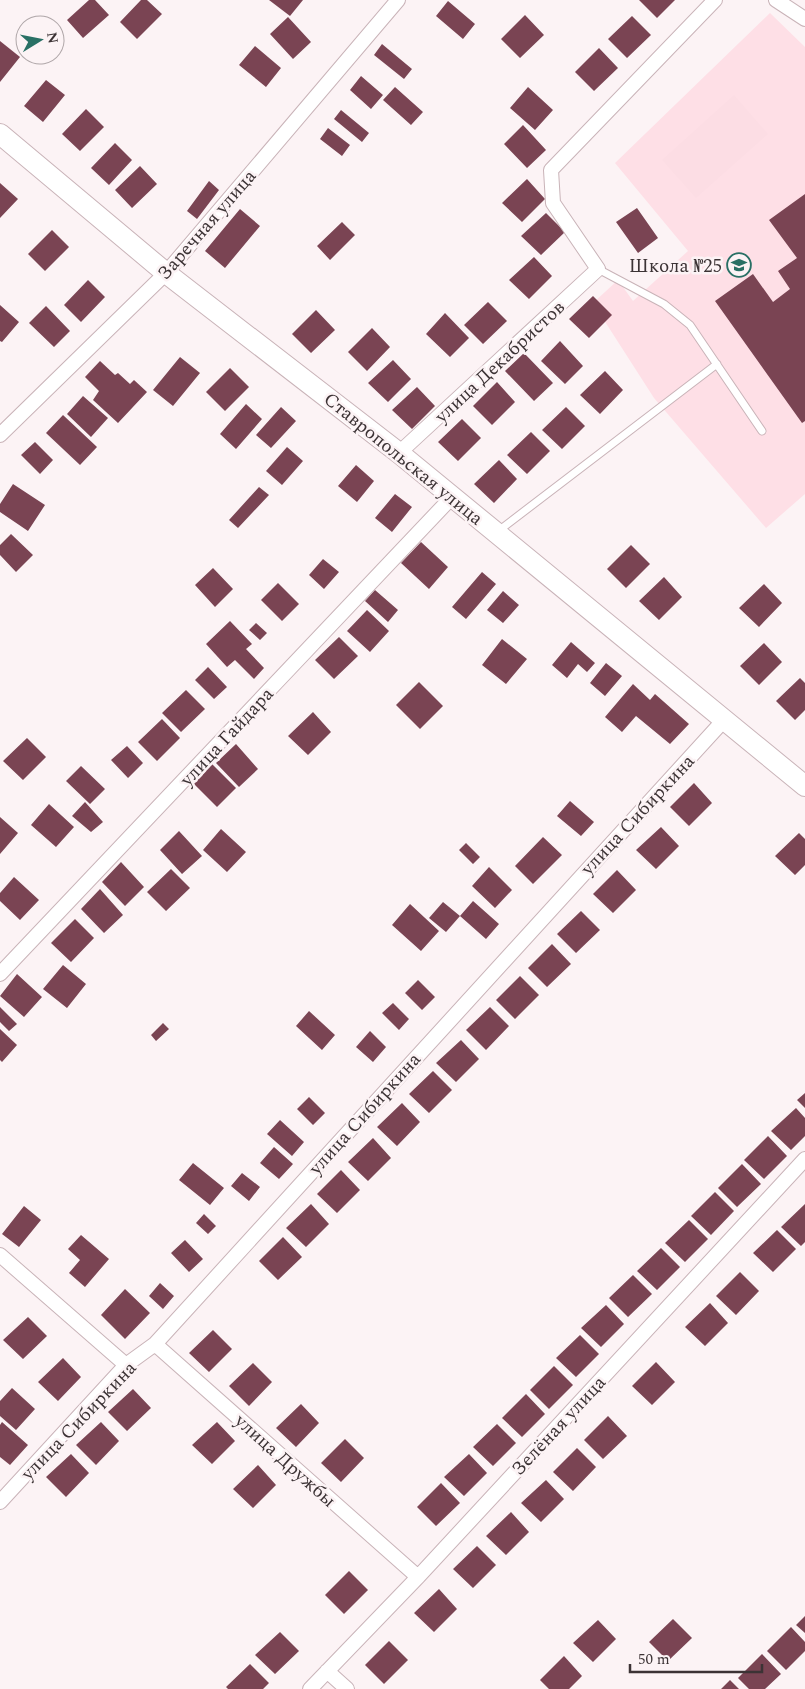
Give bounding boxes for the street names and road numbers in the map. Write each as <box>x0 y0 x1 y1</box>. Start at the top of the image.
street label: Заречная улица <box>151 163 264 287</box>
street label: улица Декабристов <box>428 294 572 431</box>
street label: Ставропольская улица <box>317 385 490 533</box>
street label: улица Гайдара <box>173 680 281 794</box>
street label: улица Сибиркина <box>574 747 702 883</box>
street label: улица Сибиркина <box>301 1046 429 1183</box>
street label: улица Сибиркина <box>14 1354 144 1488</box>
street label: Зелёная улица <box>505 1369 614 1483</box>
street label: улица Дружбы <box>227 1407 342 1515</box>

